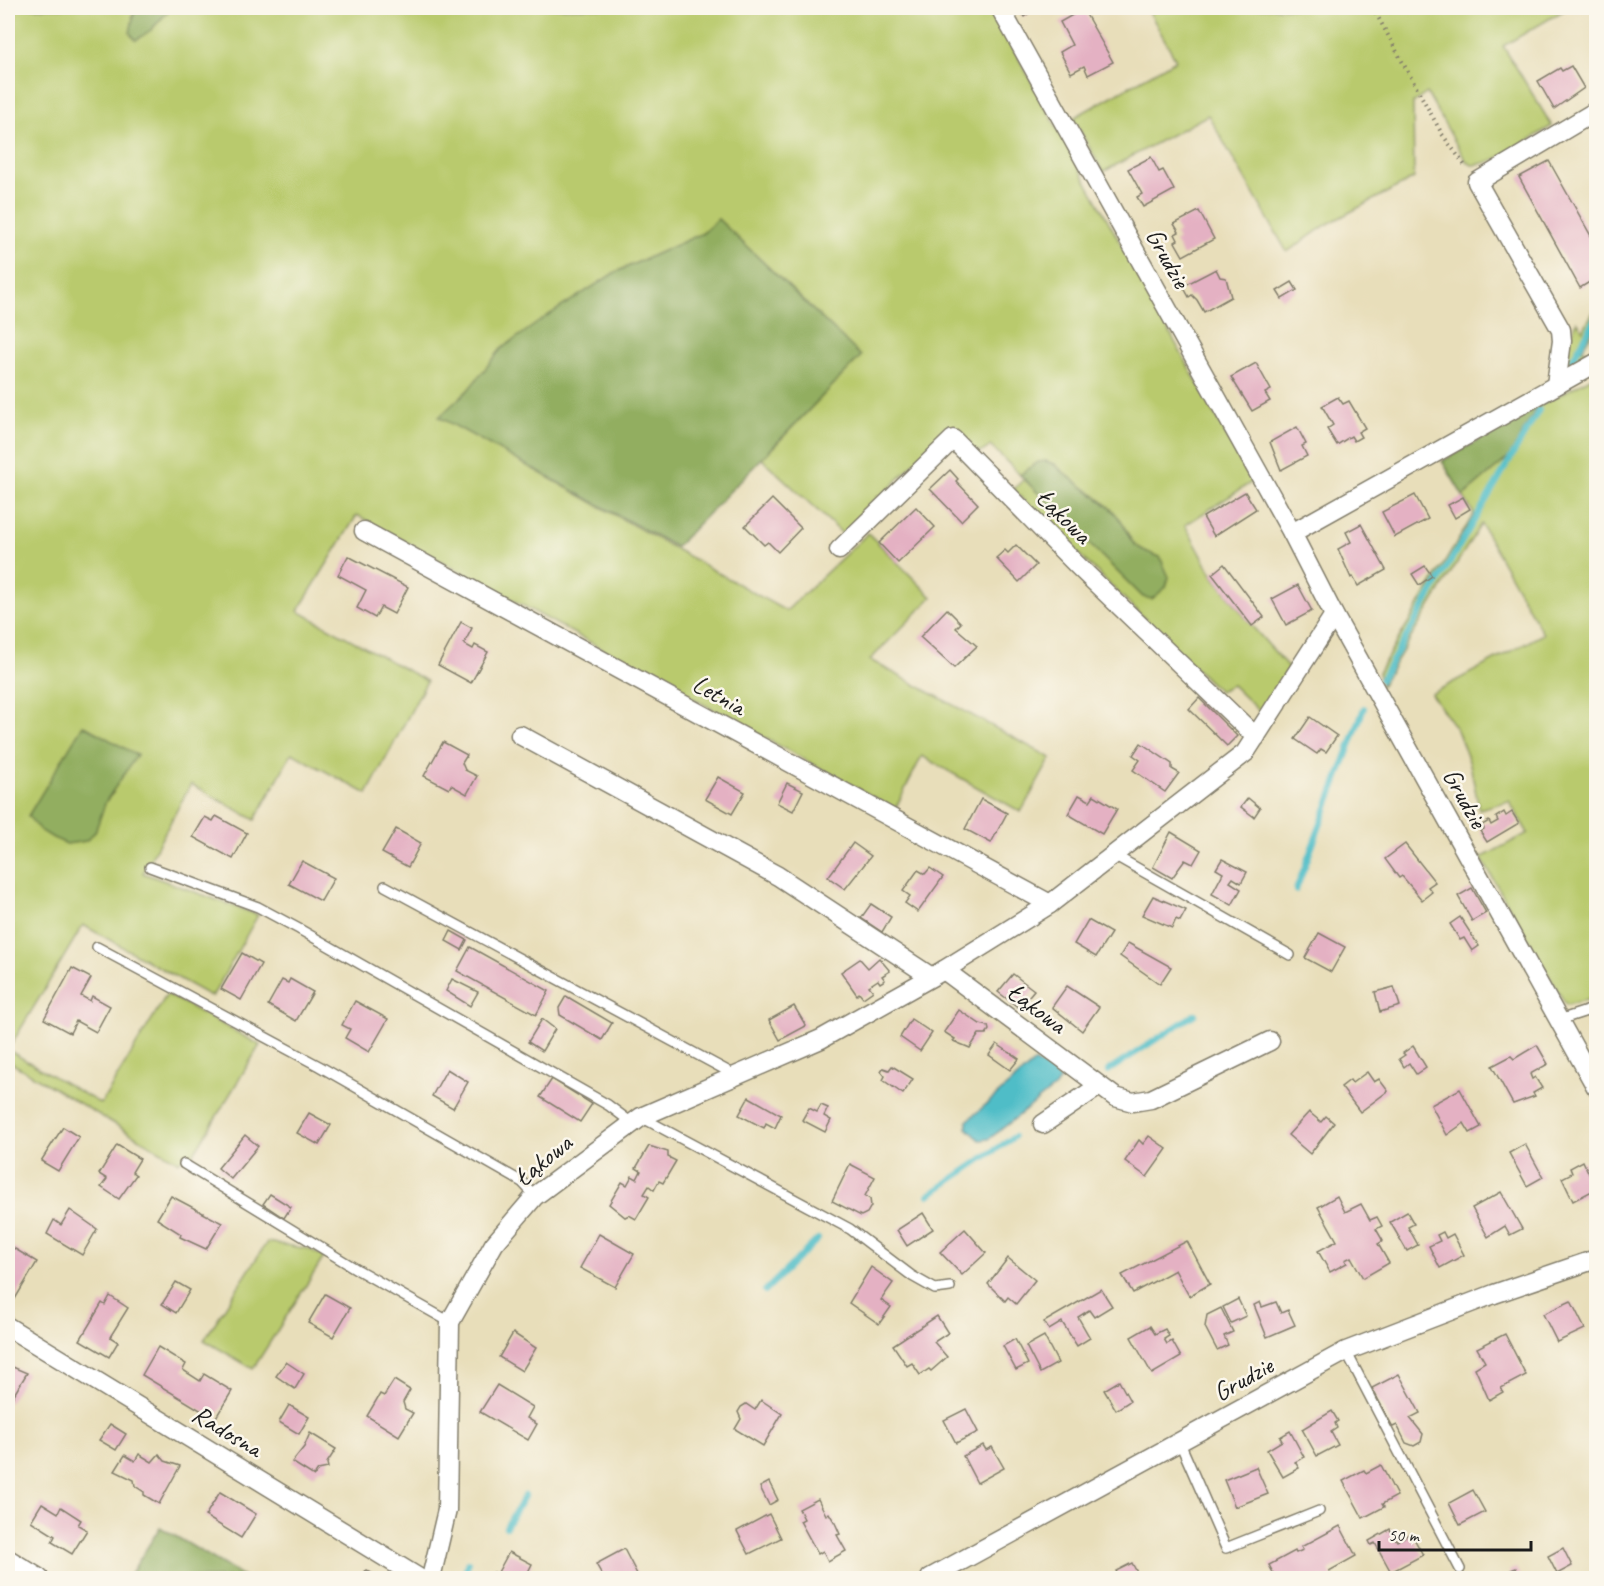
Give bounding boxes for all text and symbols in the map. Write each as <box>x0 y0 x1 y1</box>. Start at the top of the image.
street label: Grudzie <box>1138 222 1199 295</box>
street label: Łąkowa <box>1029 481 1100 552</box>
street label: Letnia <box>687 667 753 724</box>
street label: Grudzie <box>1435 762 1496 835</box>
street label: Łąkowa <box>1001 975 1074 1042</box>
street label: Łąkowa <box>507 1126 580 1193</box>
street label: Grudzie <box>1207 1348 1280 1409</box>
street label: Radosna <box>186 1397 270 1466</box>
scale bar <box>1379 1514 1530 1552</box>
text: 50 m <box>1388 1524 1421 1546</box>

